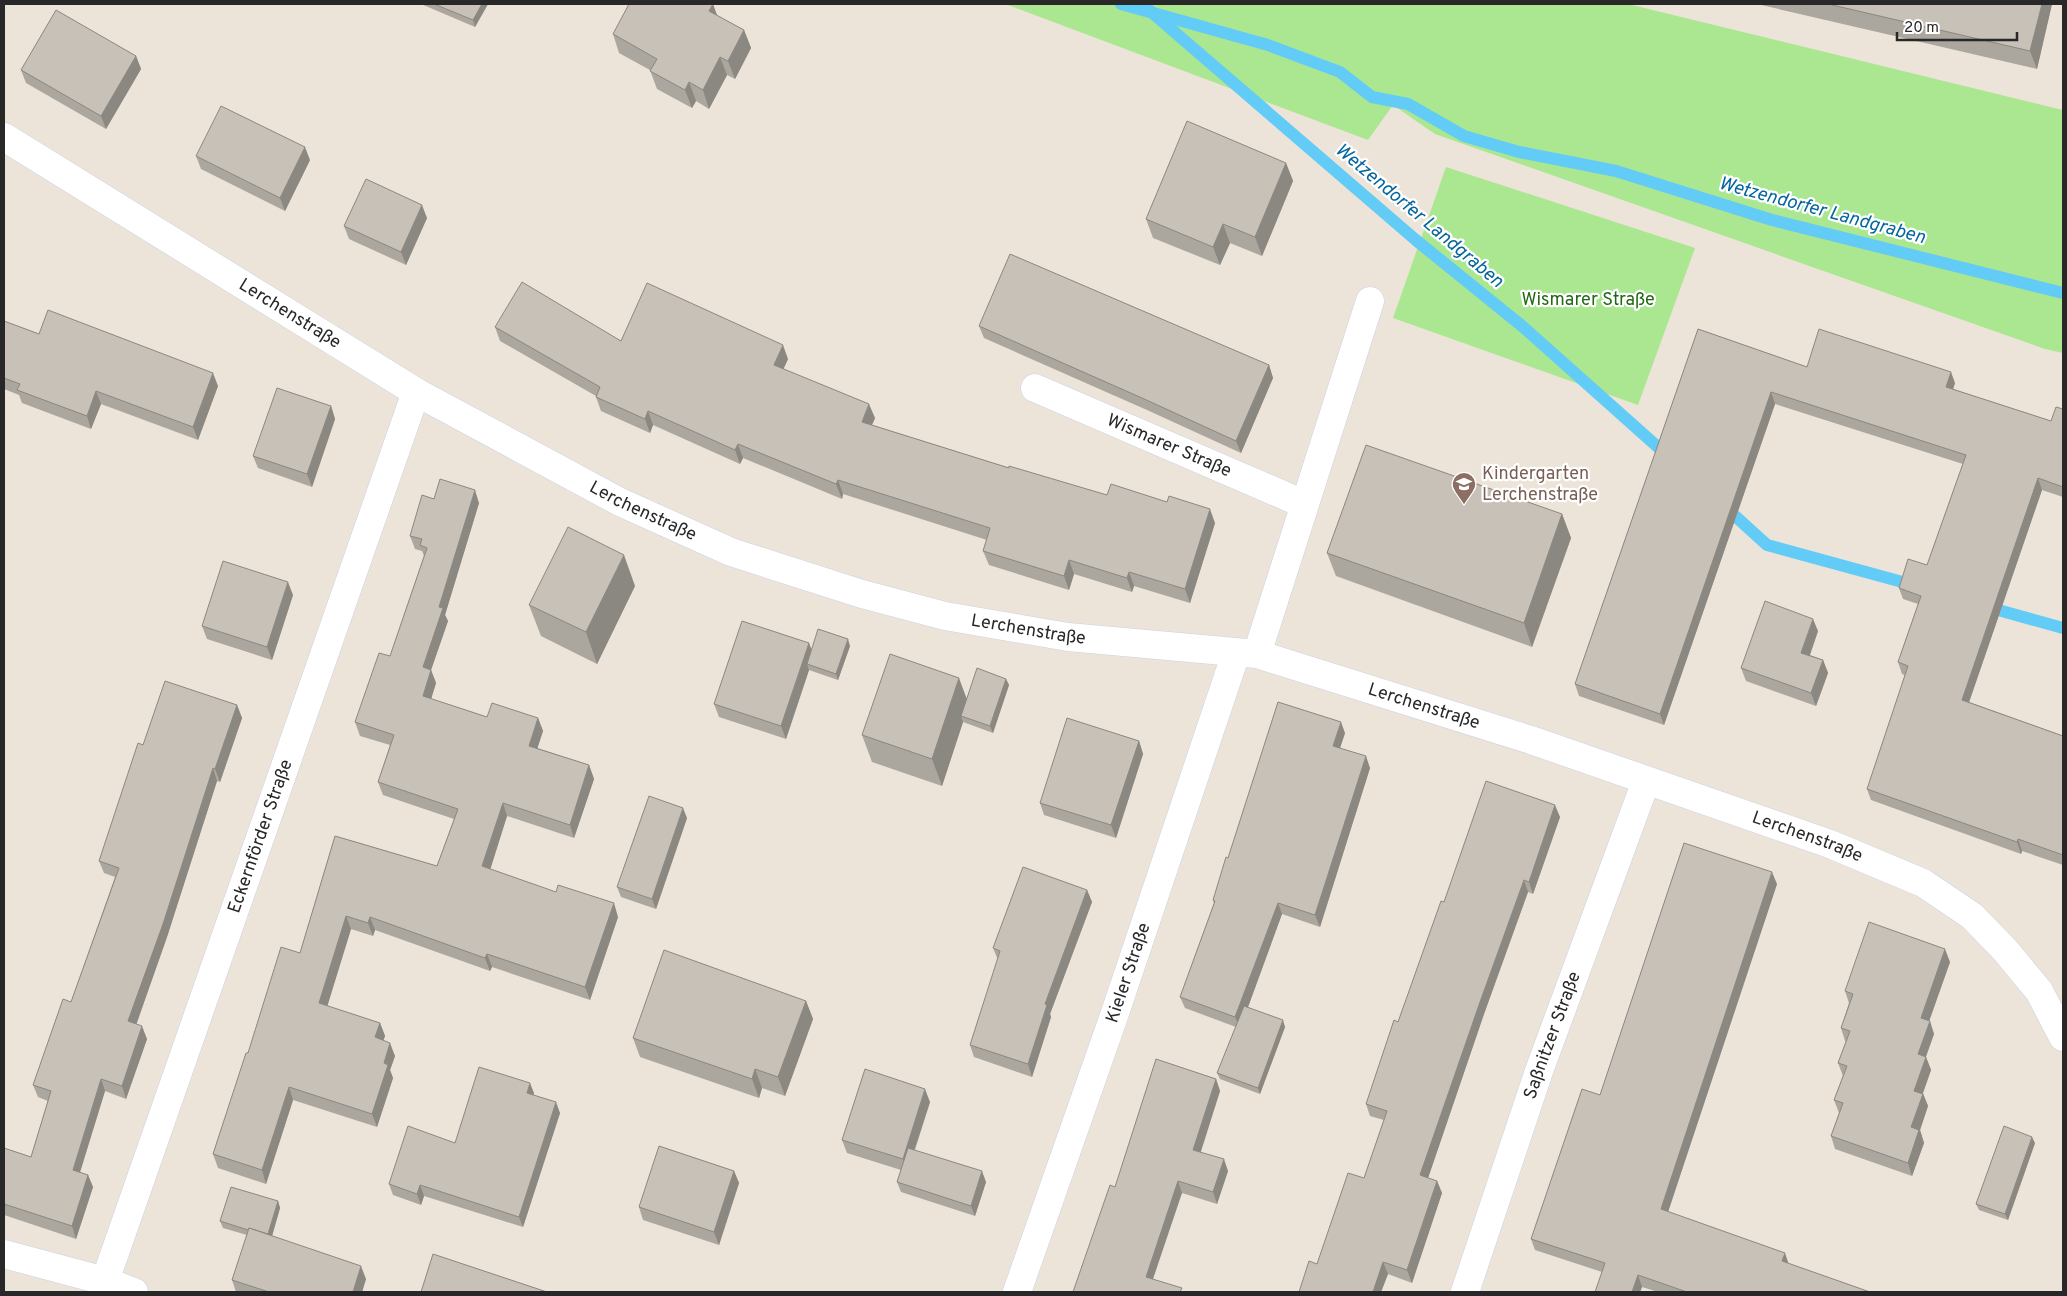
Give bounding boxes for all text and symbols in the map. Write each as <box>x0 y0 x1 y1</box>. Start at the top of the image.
scale bar <box>1897 10 2017 42</box>
text: 20 m <box>1904 19 1939 38</box>
water label: Wetzendorfer Landgraben <box>1330 138 1509 294</box>
water label: Wetzendorfer Landgraben <box>1716 172 1928 250</box>
street label: Lerchenstraße <box>234 274 345 354</box>
park label: Wismarer Straße <box>1521 289 1655 312</box>
street label: Wismarer Straße <box>1103 409 1235 483</box>
place label: Kindergarten Lerchenstraße <box>1482 463 1598 507</box>
school or university icon: Kindergarten Lerchenstraße <box>1451 471 1477 505</box>
street label: Lerchenstraße <box>585 476 700 546</box>
street label: Lerchenstraße <box>969 609 1087 650</box>
street label: Lerchenstraße <box>1365 678 1483 735</box>
street label: Eckernförder Straße <box>223 756 298 916</box>
street label: Lerchenstraße <box>1749 806 1866 868</box>
street label: Kieler Straße <box>1101 920 1156 1026</box>
street label: Saßnitzer Straße <box>1519 968 1586 1102</box>

